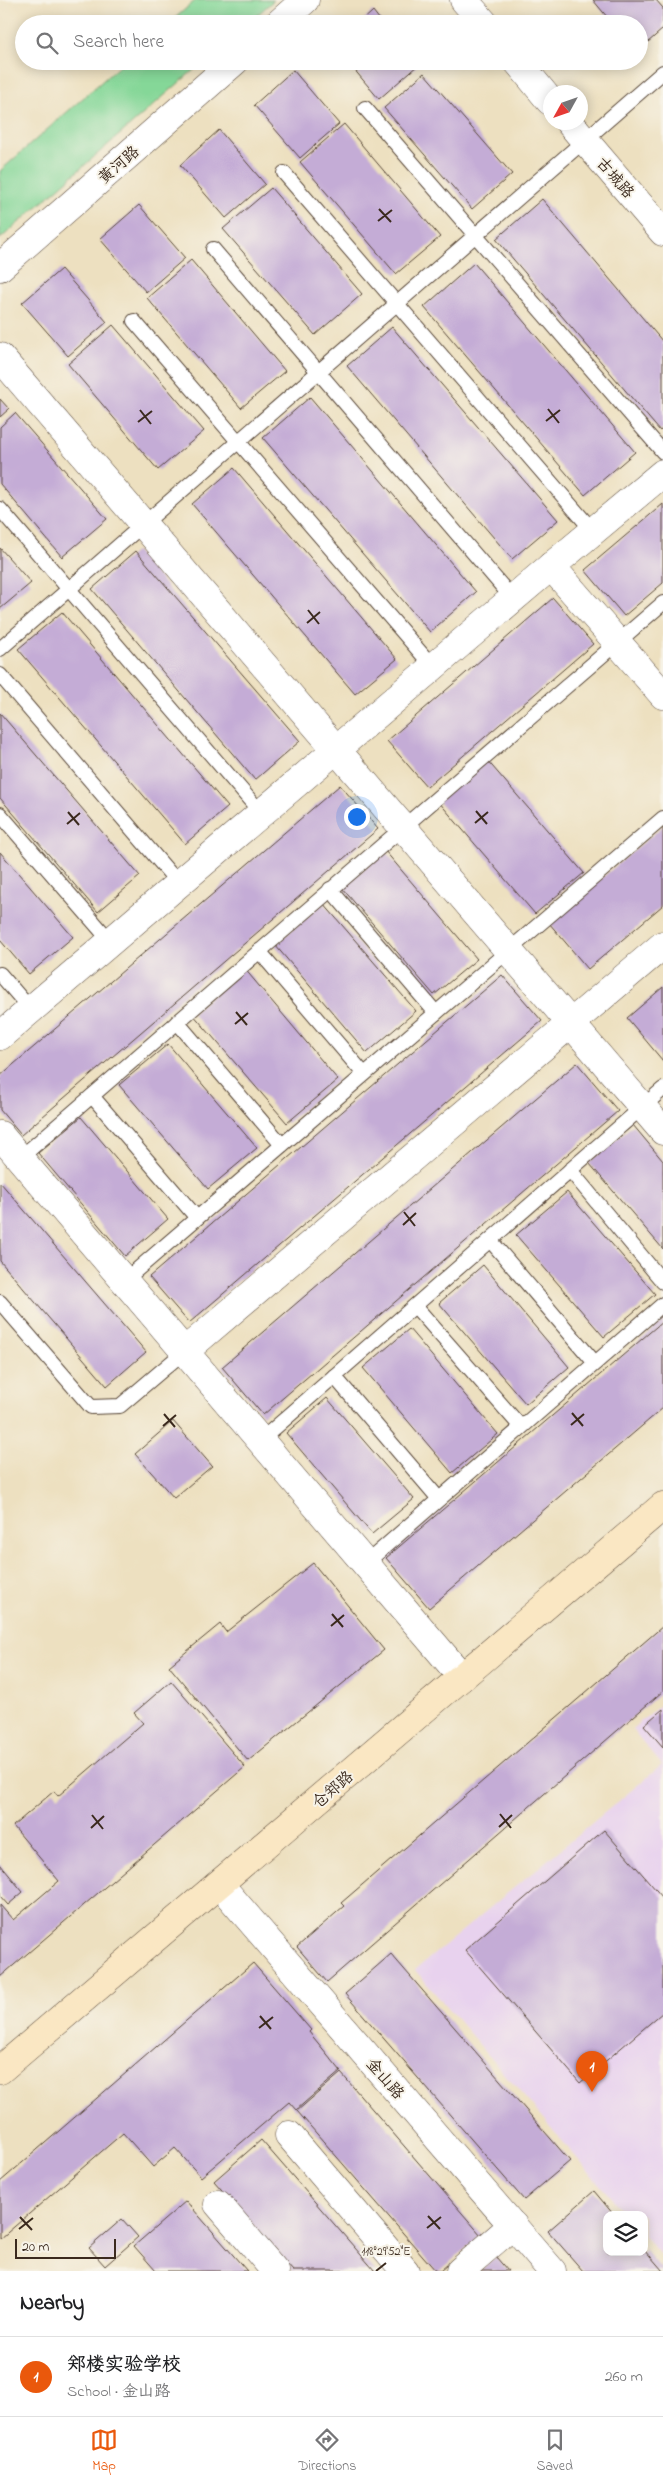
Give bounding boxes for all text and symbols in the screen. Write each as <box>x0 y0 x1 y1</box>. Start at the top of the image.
search box <box>15 15 648 70</box>
icon: search <box>33 29 61 57</box>
text: Search here <box>73 29 164 56</box>
north arrow <box>543 85 588 130</box>
street label: 黄河路 <box>93 141 145 190</box>
street label: 古城路 <box>590 152 639 204</box>
your location <box>344 804 370 830</box>
street label: 仓郑路 <box>307 1766 359 1815</box>
pin: 1 <box>576 2051 608 2092</box>
street label: 金山路 <box>360 2053 409 2105</box>
map controls <box>603 2211 648 2256</box>
button: layers <box>603 2211 648 2256</box>
scale bar <box>15 2236 116 2259</box>
text: 20 m <box>22 2237 49 2258</box>
text: 118°29'52"E <box>361 2243 411 2261</box>
text: Nearby <box>20 2289 84 2319</box>
text: 郑楼实验学校 <box>67 2352 181 2379</box>
text: 1 <box>33 2365 39 2389</box>
text: 260 m <box>605 2365 643 2389</box>
text: School · 金山路 <box>67 2380 170 2404</box>
tab: Map <box>90 2426 118 2477</box>
tab: Directions <box>298 2426 356 2477</box>
tab: Saved <box>536 2426 573 2477</box>

